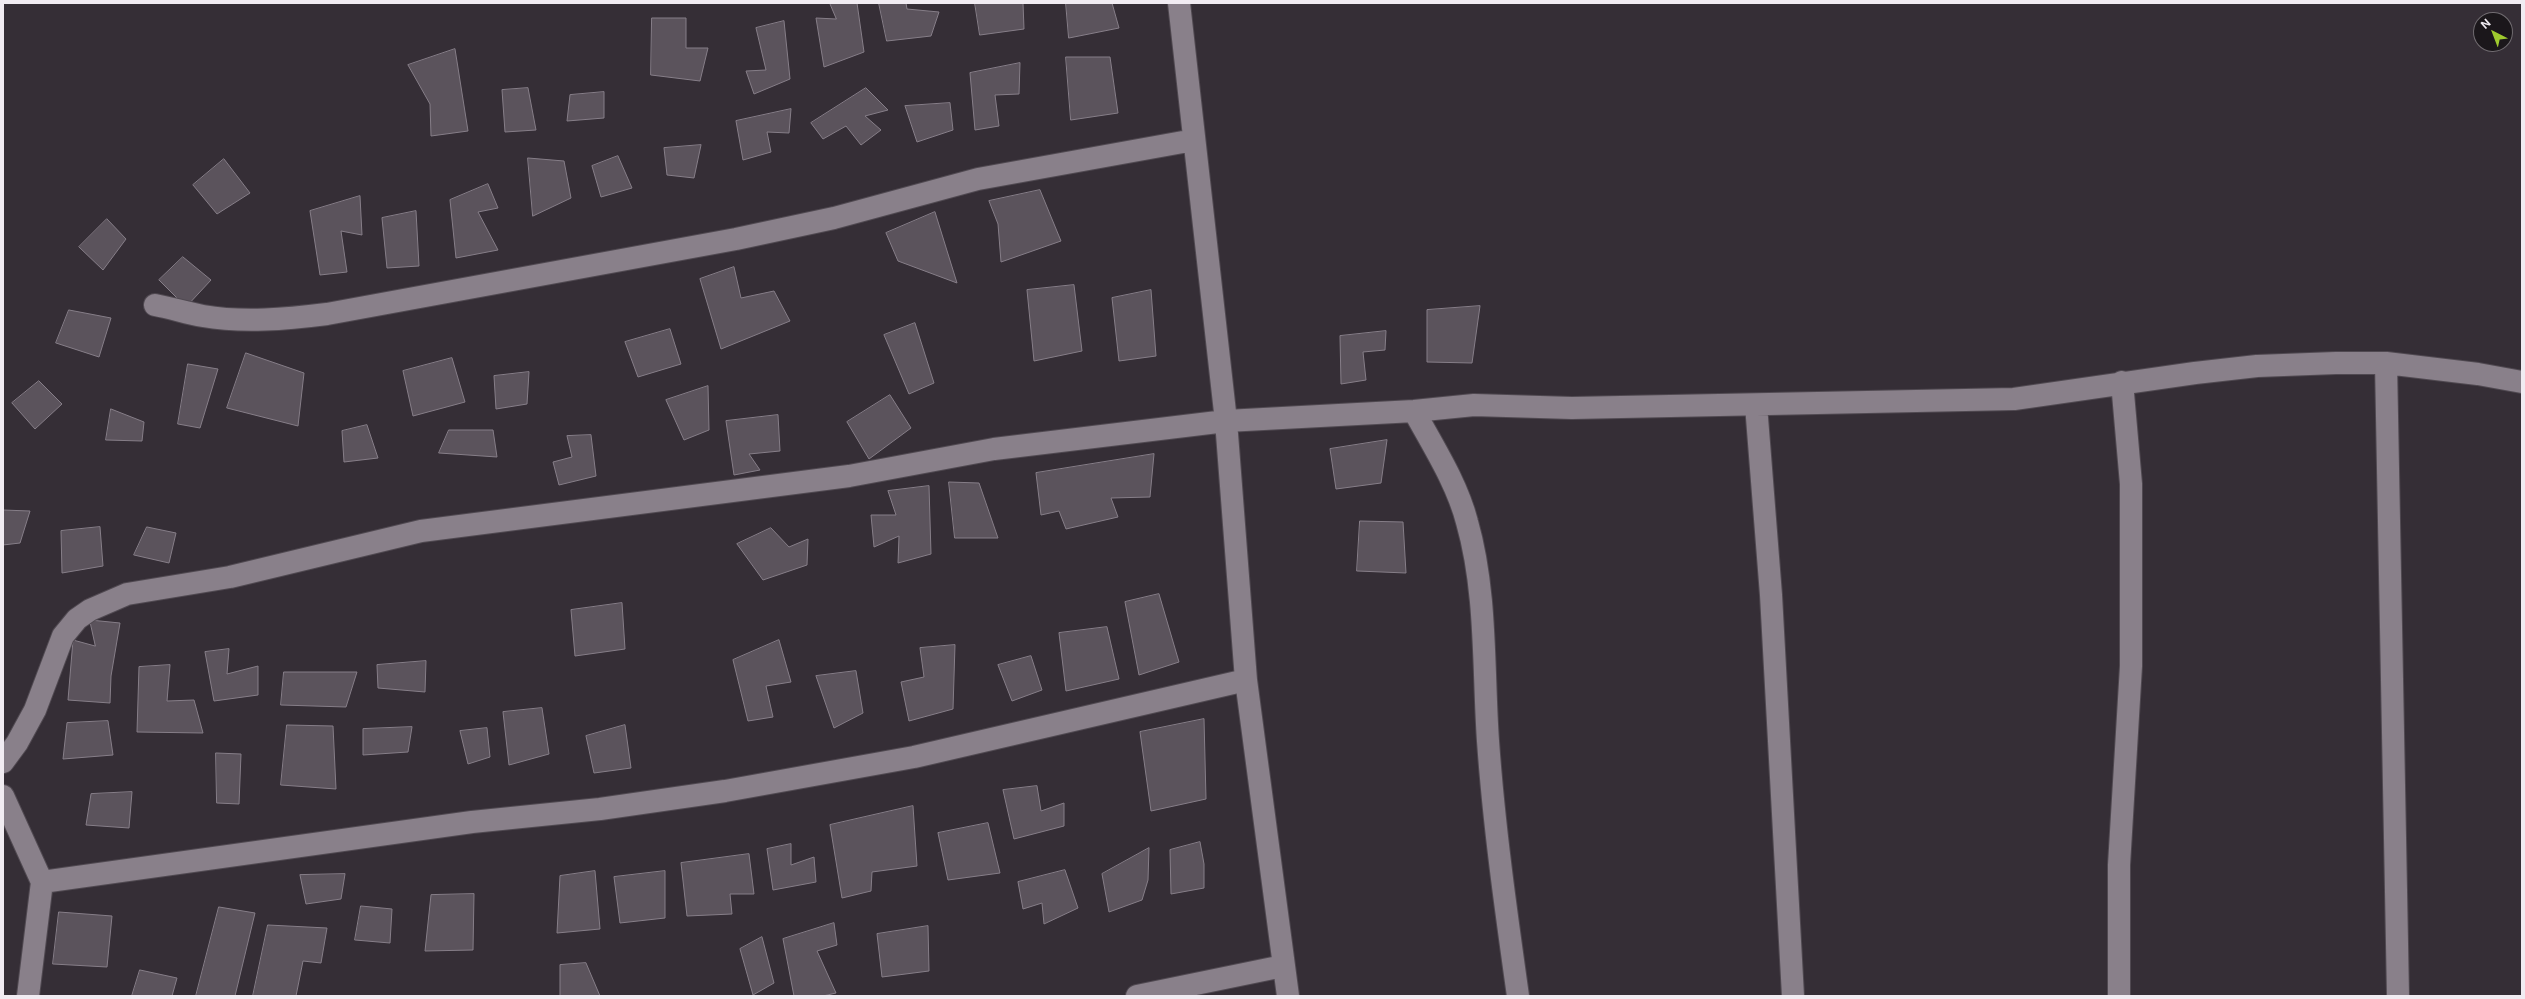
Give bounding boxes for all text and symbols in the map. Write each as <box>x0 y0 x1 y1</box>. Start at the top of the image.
north arrow <box>2473 12 2513 52</box>
text: N <box>2478 16 2493 32</box>

